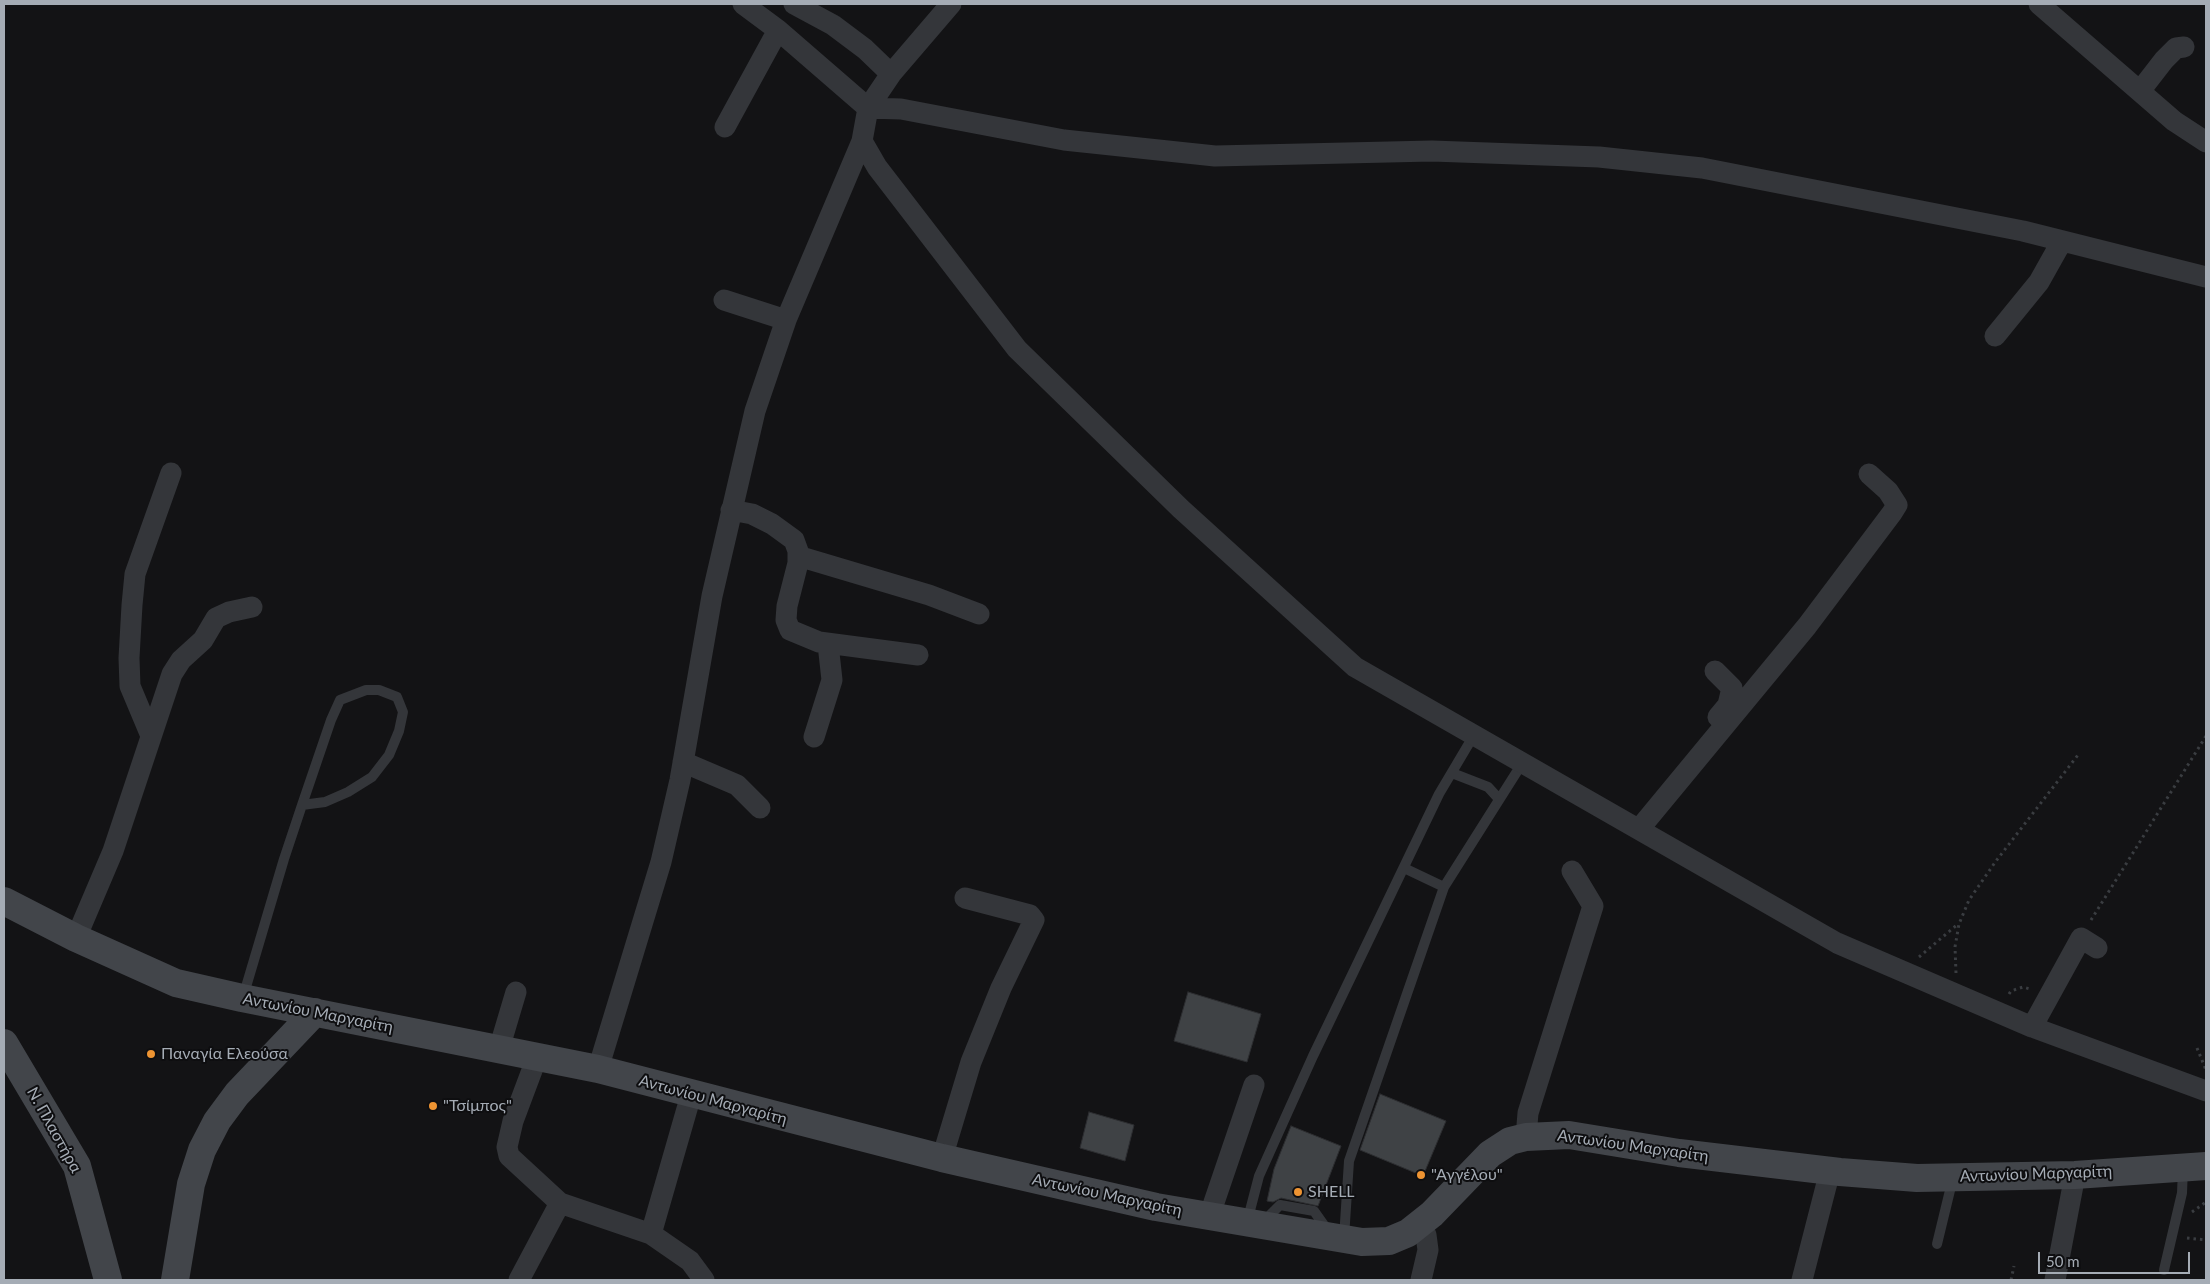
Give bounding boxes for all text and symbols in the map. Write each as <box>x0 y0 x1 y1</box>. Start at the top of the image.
street label: Αντωνίου Μαργαρίτη <box>241 989 395 1037</box>
place label: Παναγία Ελεούσα <box>161 1044 288 1064</box>
marker: Παναγία Ελεούσα <box>145 1048 157 1060</box>
street label: Αντωνίου Μαργαρίτη <box>637 1071 789 1129</box>
street label: Ν. Πλαστήρα <box>23 1084 85 1176</box>
place label: "Τσίμπος" <box>443 1096 512 1116</box>
marker: "Τσίμπος" <box>427 1100 439 1112</box>
street label: Αντωνίου Μαργαρίτη <box>1556 1126 1710 1166</box>
street label: Αντωνίου Μαργαρίτη <box>1959 1162 2113 1186</box>
place label: "Αγγέλου" <box>1431 1165 1503 1185</box>
marker: "Αγγέλου" <box>1415 1169 1427 1181</box>
street label: Αντωνίου Μαργαρίτη <box>1030 1170 1184 1220</box>
place label: SHELL <box>1308 1182 1355 1202</box>
marker: SHELL <box>1292 1186 1304 1198</box>
scale bar <box>2040 1242 2192 1274</box>
text: 50 m <box>2046 1252 2080 1270</box>

